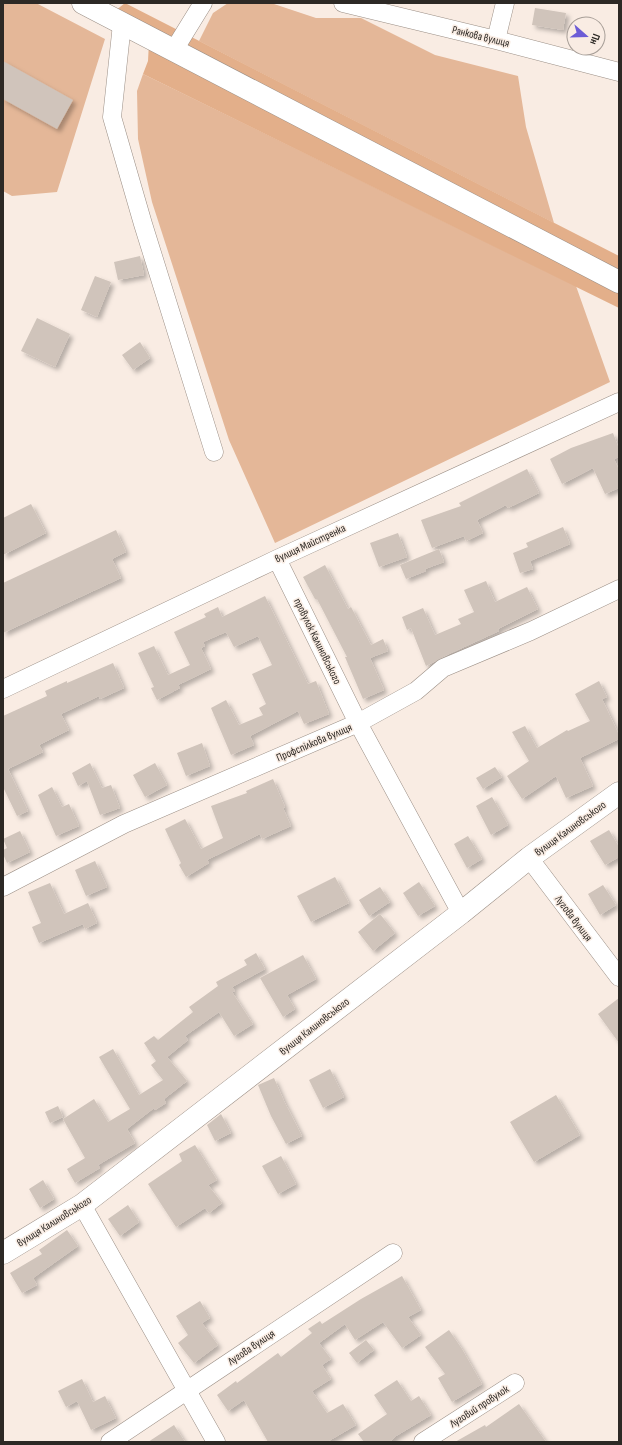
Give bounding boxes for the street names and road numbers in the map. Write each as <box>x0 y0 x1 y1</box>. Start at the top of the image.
street label: Ранкова вулиця <box>451 23 511 50</box>
street label: вулиця Майстренка <box>273 521 348 566</box>
street label: провулок Калиновського <box>291 596 344 687</box>
street label: Профспілкова вулиця <box>274 721 354 764</box>
street label: вулиця Калиновського <box>532 798 609 859</box>
street label: Лугова вулиця <box>552 892 595 944</box>
street label: вулиця Калиновського <box>277 995 352 1058</box>
street label: вулиця Калиновського <box>15 1193 94 1250</box>
street label: Лугова вулиця <box>224 1327 277 1368</box>
street label: Луговий провулок <box>446 1382 512 1431</box>

